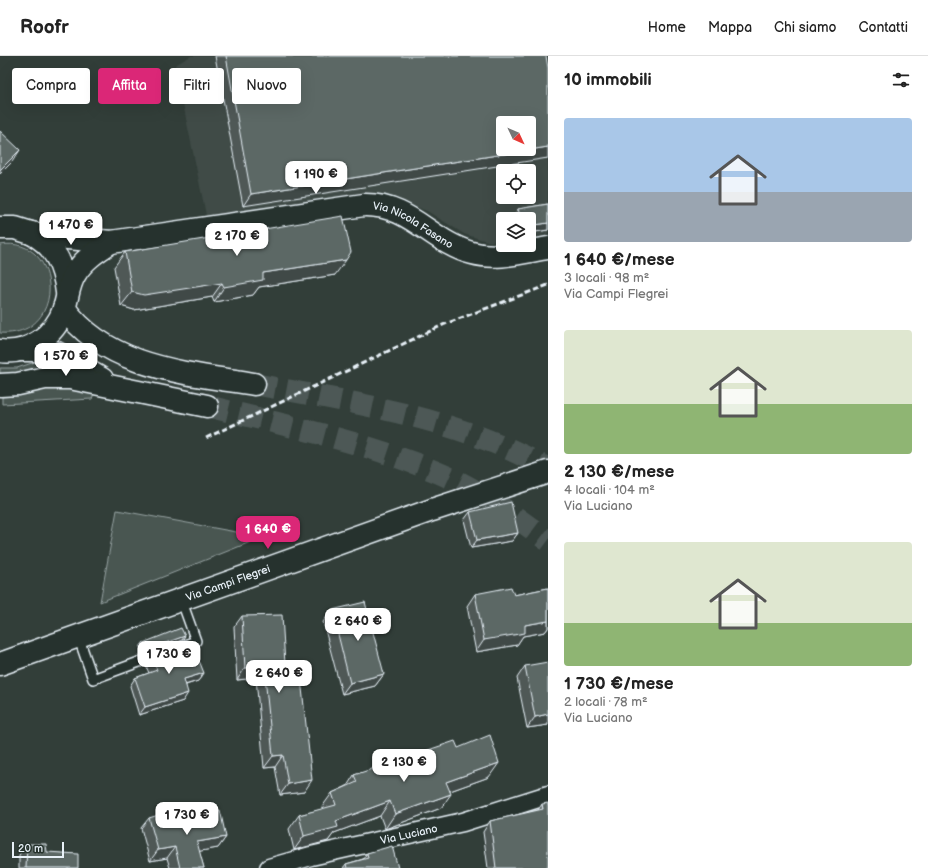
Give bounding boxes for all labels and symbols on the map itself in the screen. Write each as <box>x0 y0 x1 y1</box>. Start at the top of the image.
north arrow <box>496 116 536 156</box>
pin: 1 190 € <box>279 161 353 195</box>
street label: Via Nicola Fasano <box>372 199 455 251</box>
pin: 1 470 € <box>34 212 108 246</box>
pin: 2 170 € <box>200 223 274 257</box>
pin: 1 570 € <box>29 343 103 377</box>
pin: 1 640 € <box>231 516 305 550</box>
street label: Via Campi Flegrei <box>184 562 272 604</box>
pin: 2 640 € <box>321 608 395 642</box>
pin: 1 730 € <box>132 641 206 675</box>
pin: 2 640 € <box>242 660 316 694</box>
pin: 2 130 € <box>367 749 441 783</box>
pin: 1 730 € <box>150 802 224 836</box>
street label: Via Luciano <box>379 822 439 847</box>
scale bar <box>12 840 64 859</box>

